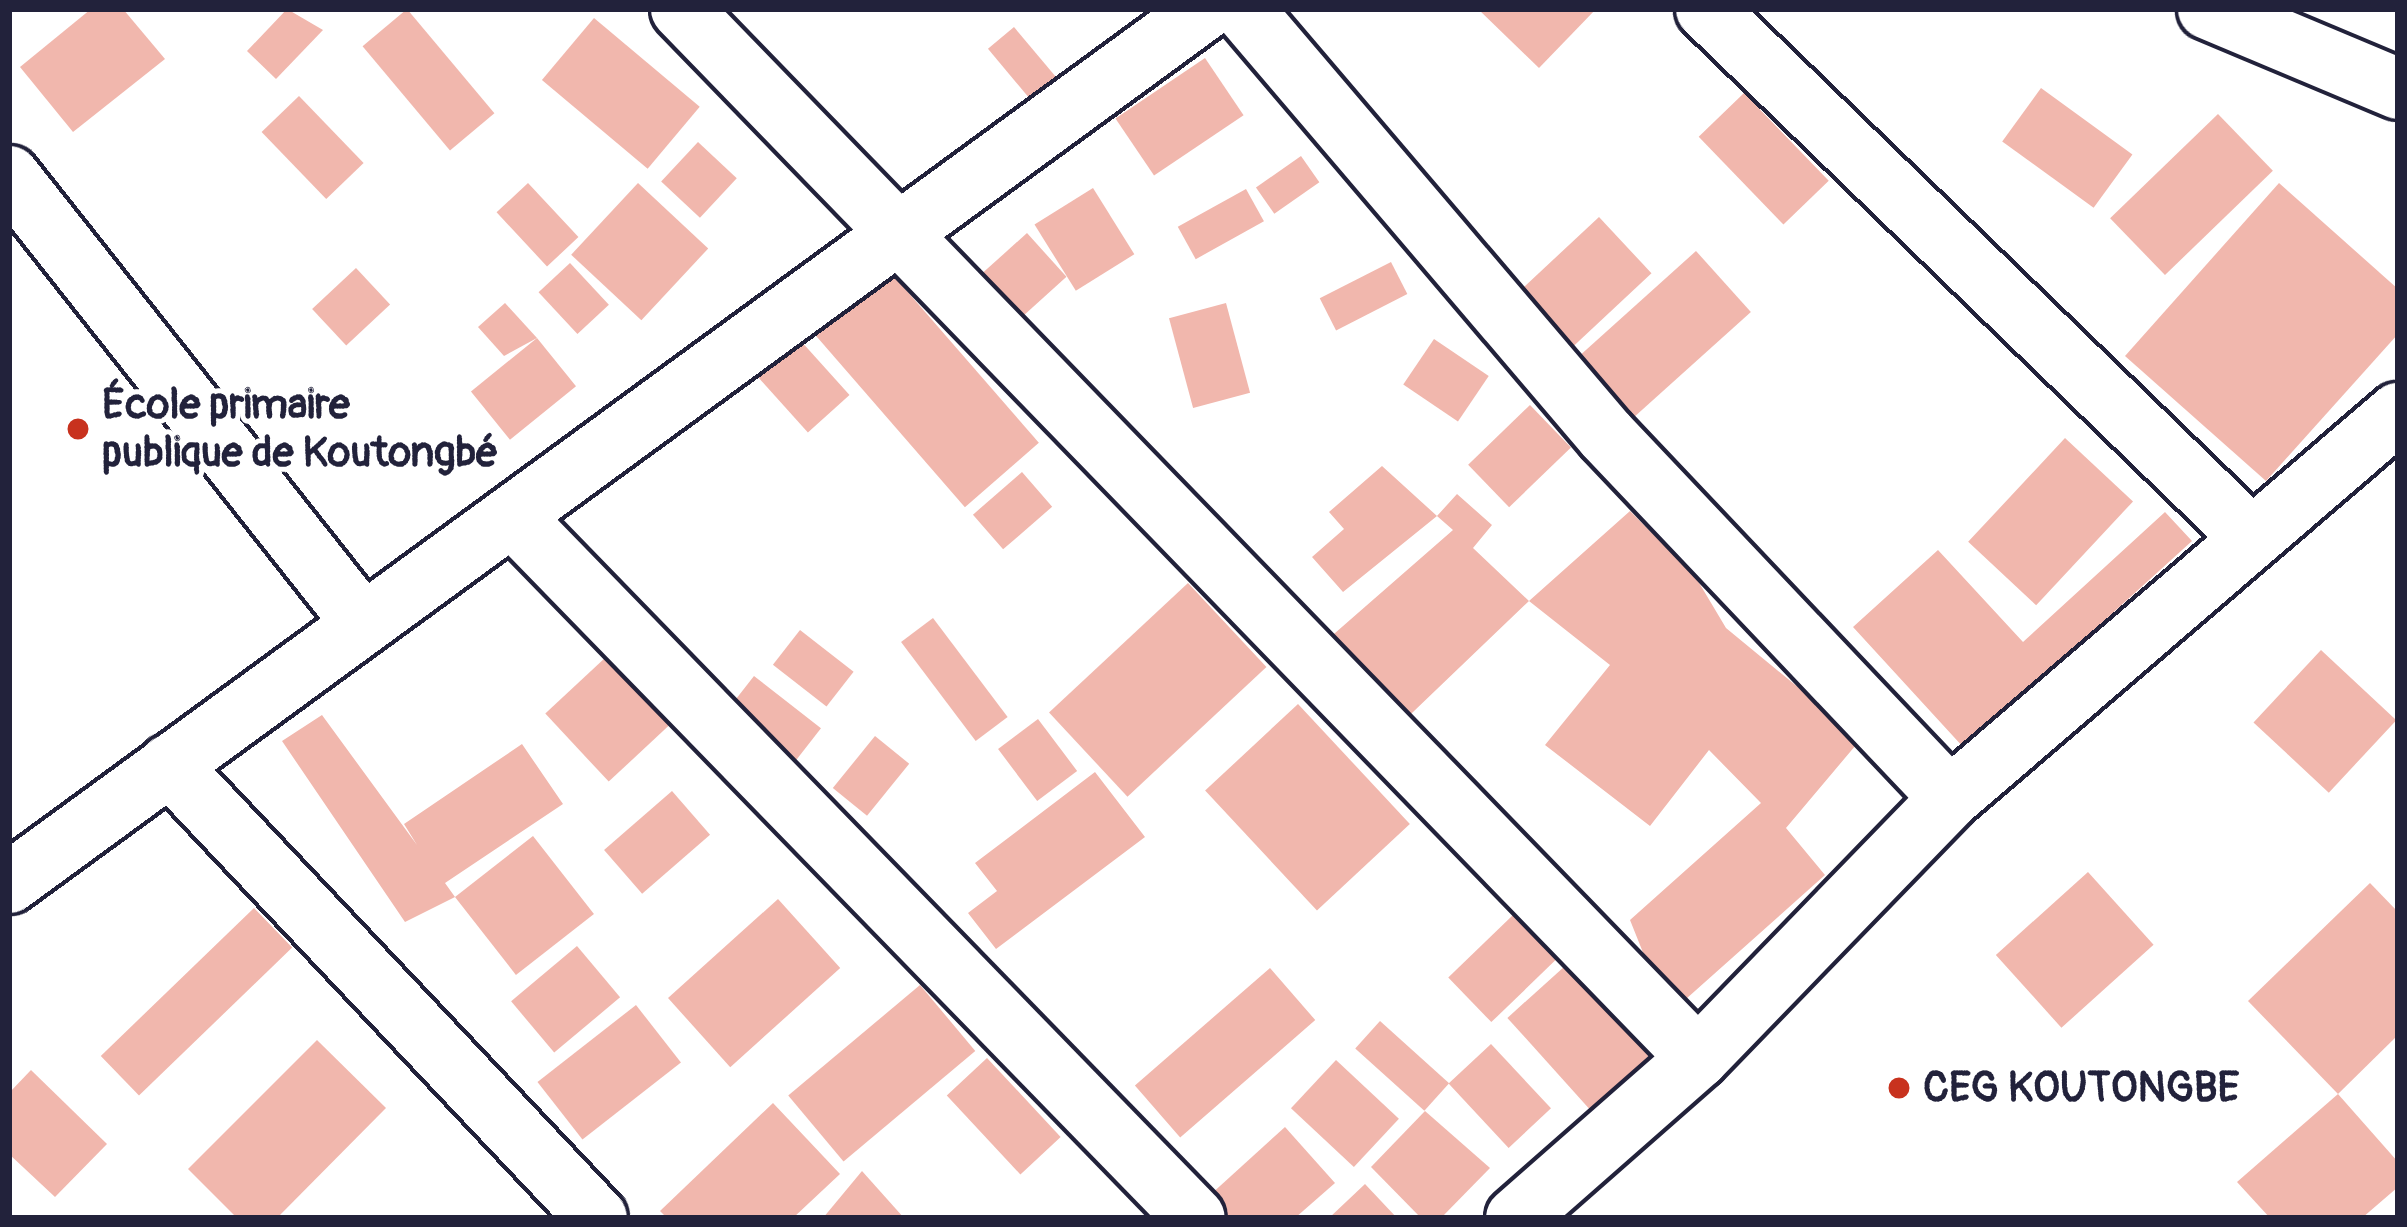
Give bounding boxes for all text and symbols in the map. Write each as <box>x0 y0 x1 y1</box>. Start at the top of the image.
place label: École primaire publique de Koutongbé <box>102 380 498 478</box>
marker: École primaire publique de Koutongbé <box>65 416 91 442</box>
place label: CEG KOUTONGBE <box>1923 1063 2239 1113</box>
marker: CEG KOUTONGBE <box>1886 1075 1912 1101</box>

